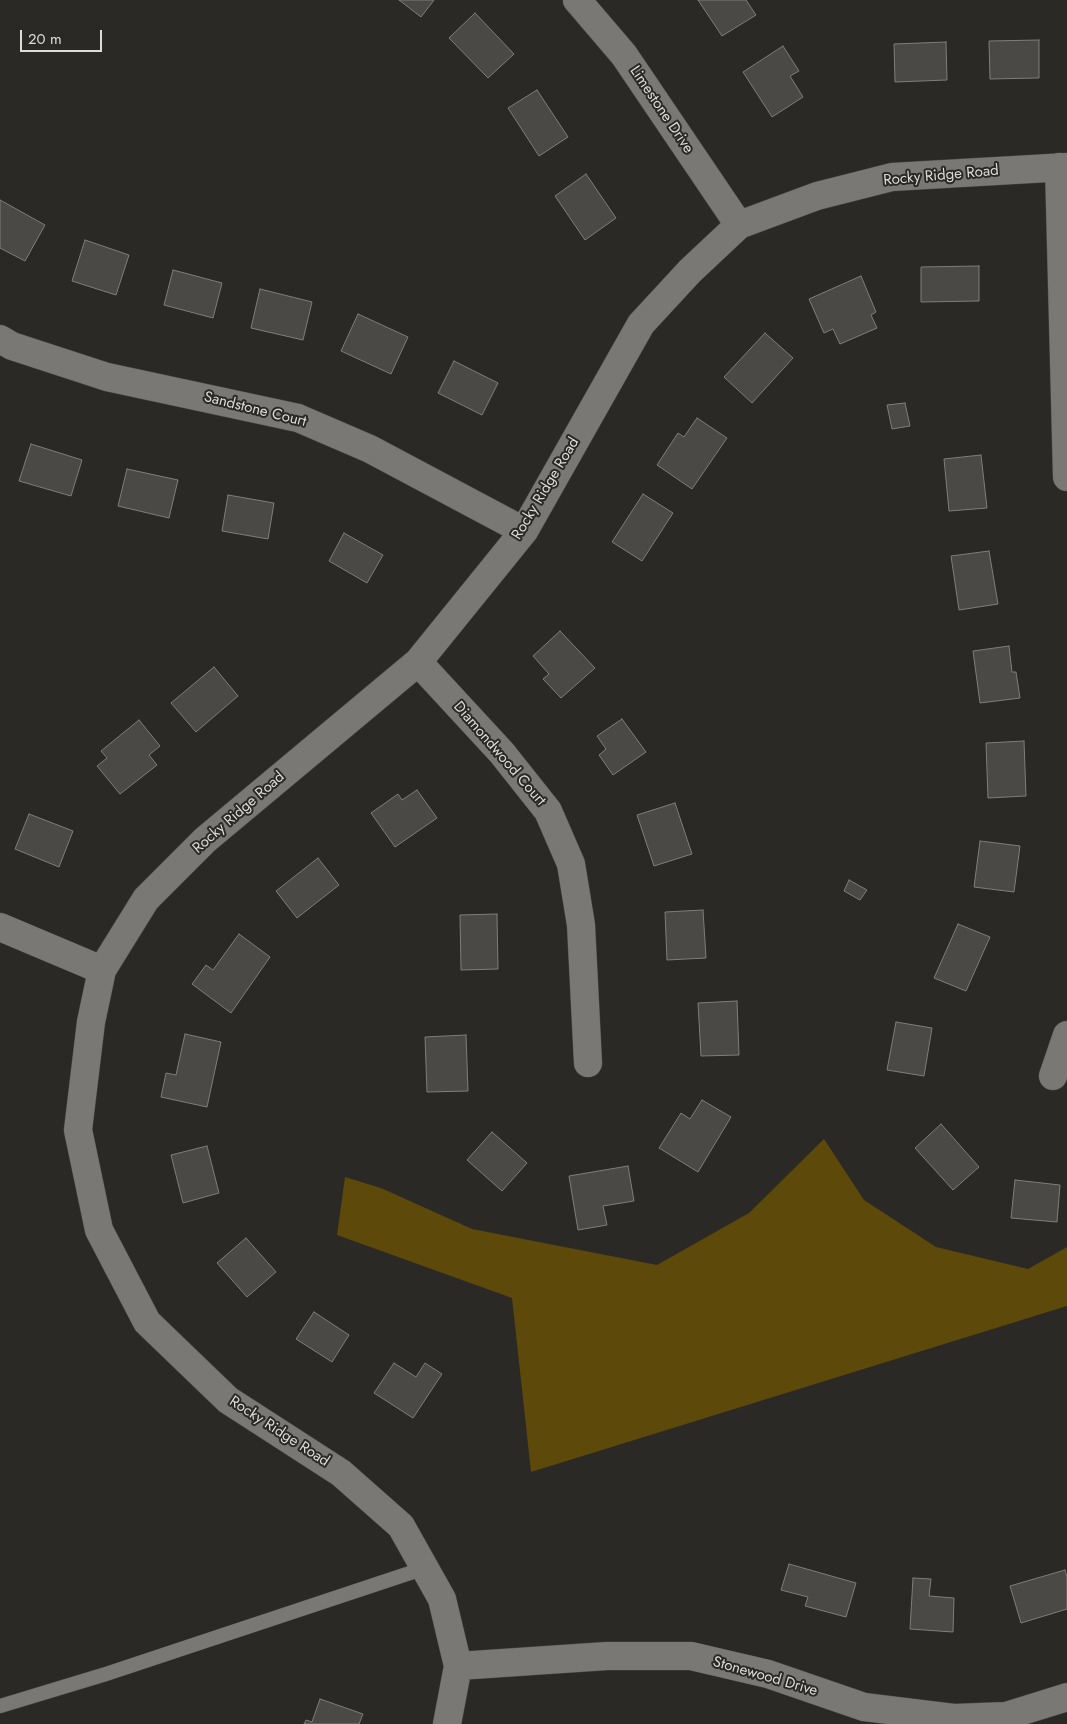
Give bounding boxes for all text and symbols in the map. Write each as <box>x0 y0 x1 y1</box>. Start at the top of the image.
scale bar <box>22 20 105 52</box>
text: 20 m <box>28 28 62 50</box>
street label: Limestone Drive <box>625 63 697 157</box>
street label: Rocky Ridge Road <box>883 162 999 190</box>
street label: Sandstone Court <box>202 389 308 431</box>
street label: Rocky Ridge Road <box>508 435 584 543</box>
street label: Diamondwood Court <box>449 698 549 810</box>
street label: Rocky Ridge Road <box>189 768 289 858</box>
street label: Rocky Ridge Road <box>226 1393 332 1471</box>
street label: Stonewood Drive <box>711 1653 819 1701</box>

